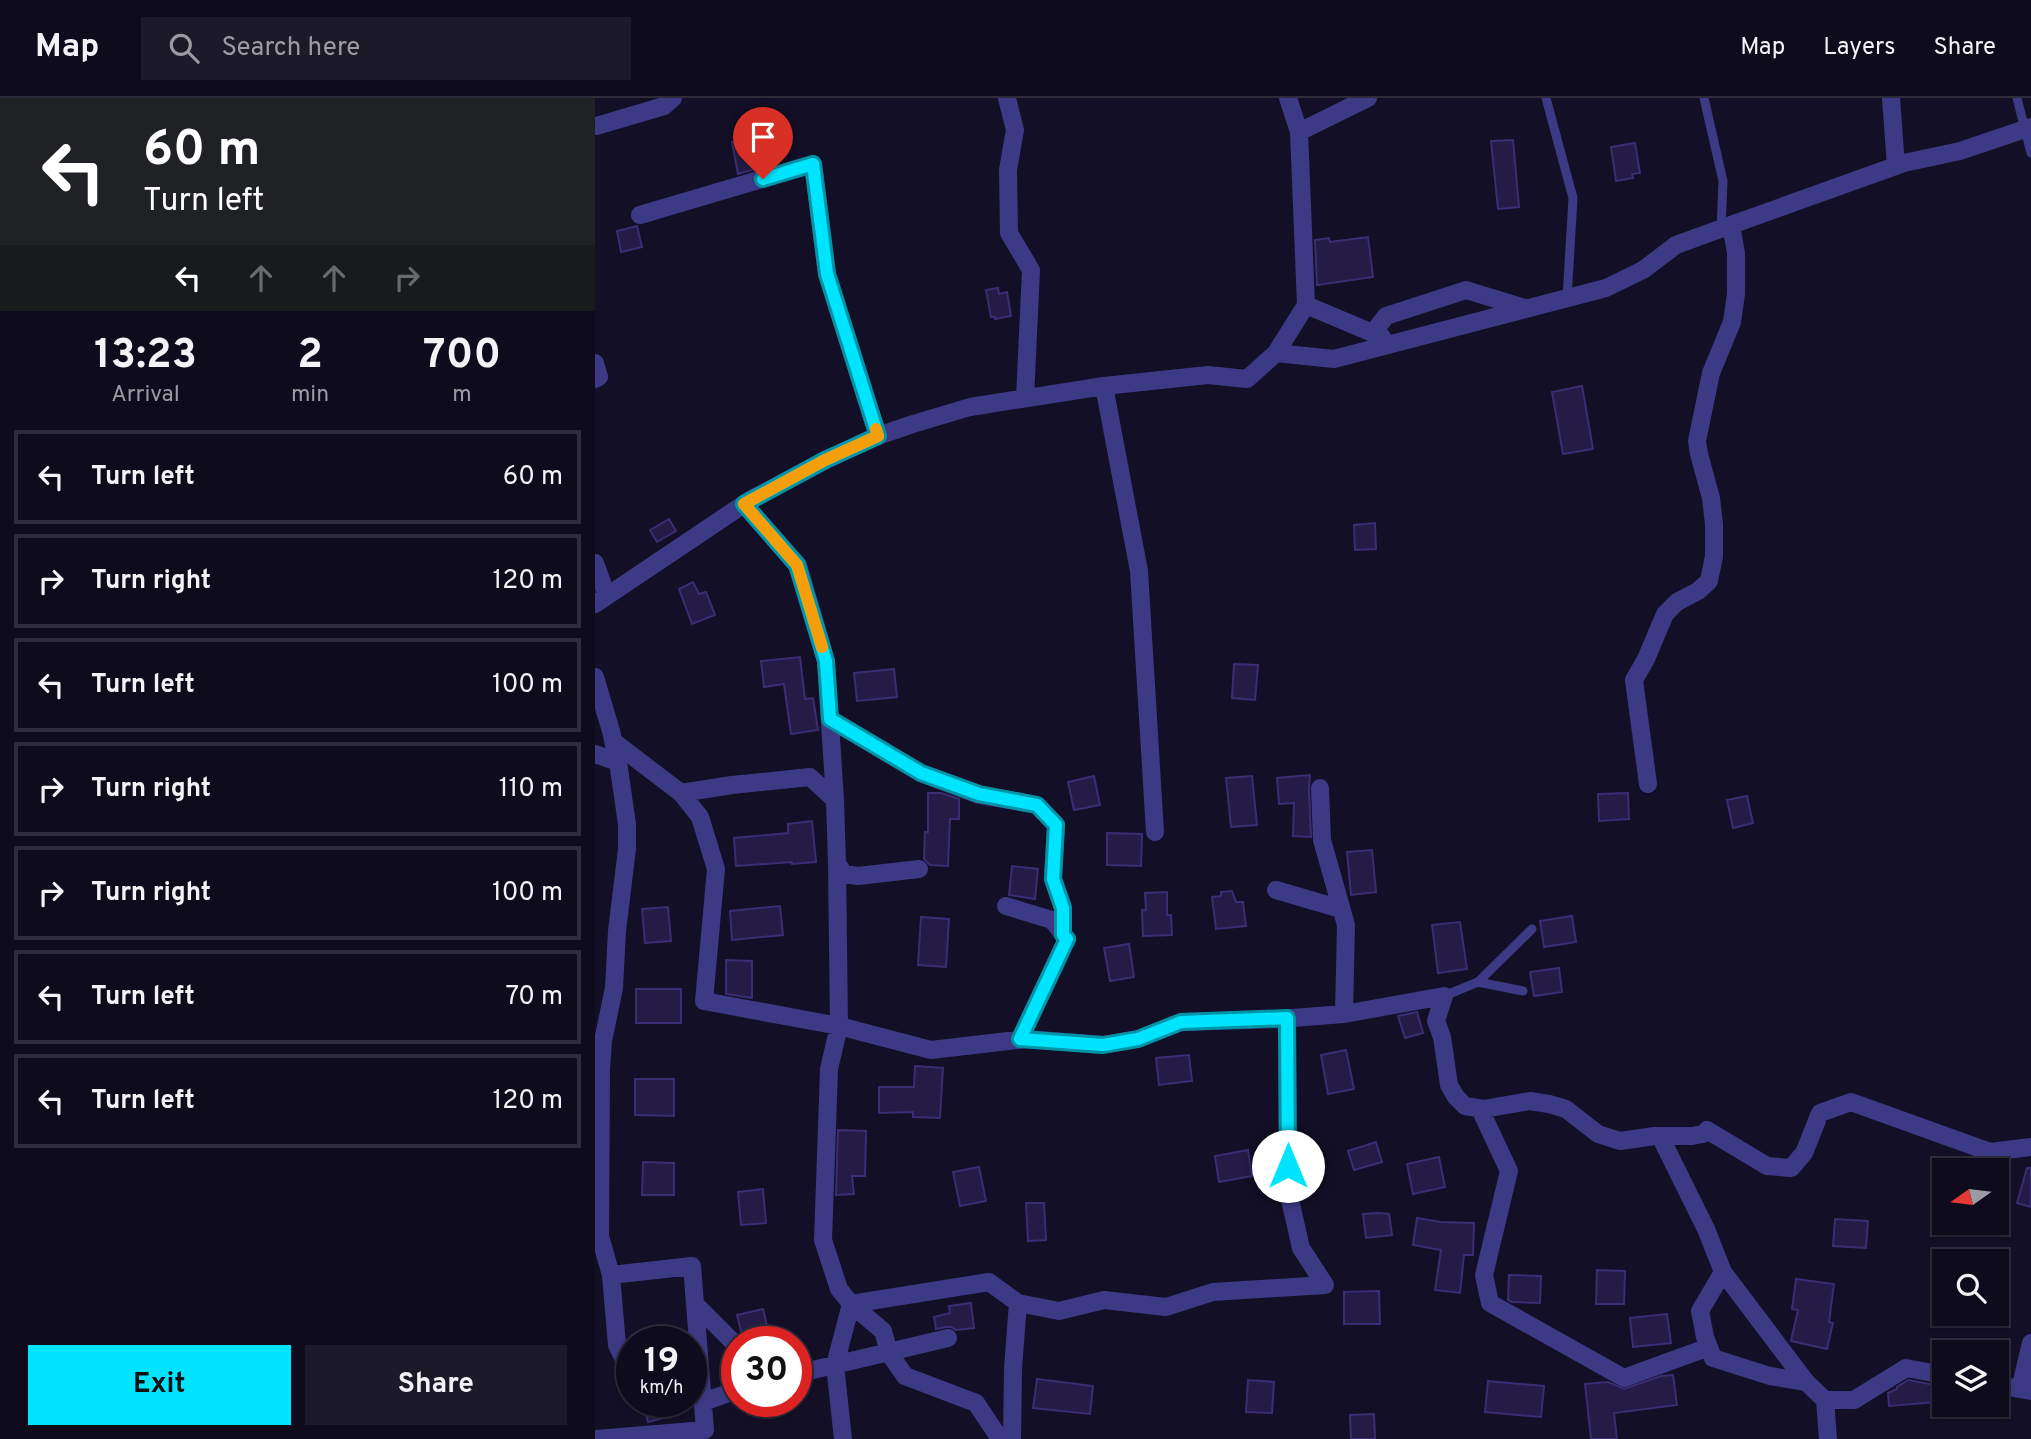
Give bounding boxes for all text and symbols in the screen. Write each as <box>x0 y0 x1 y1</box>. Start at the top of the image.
search box <box>141 17 631 80</box>
text: Map <box>35 27 99 69</box>
icon: search <box>165 29 203 67</box>
text: Search here <box>221 32 360 65</box>
text: Map <box>1740 33 1785 63</box>
text: Layers <box>1823 33 1895 63</box>
text: Share <box>1933 33 1996 63</box>
pin <box>733 107 793 179</box>
icon: arrive <box>744 118 782 156</box>
text: 60 m <box>143 121 261 183</box>
icon: left <box>28 126 119 217</box>
text: Turn left <box>143 182 264 222</box>
icon: left <box>169 259 207 297</box>
icon: ahead <box>242 259 280 297</box>
icon: ahead <box>315 259 353 297</box>
icon: right <box>388 259 426 297</box>
text: 13:23 <box>94 330 197 383</box>
text: 2 <box>297 330 323 383</box>
text: 700 <box>423 330 501 383</box>
text: Arrival <box>111 381 180 410</box>
text: min <box>291 381 329 410</box>
text: m <box>452 381 472 410</box>
icon: left <box>32 458 70 496</box>
text: Turn left <box>91 461 195 494</box>
text: 60 m <box>503 461 563 494</box>
icon: right <box>32 562 70 600</box>
text: Turn right <box>91 565 211 598</box>
text: 120 m <box>493 565 563 598</box>
icon: left <box>32 666 70 704</box>
text: Turn left <box>91 669 195 702</box>
text: 100 m <box>492 669 563 702</box>
icon: right <box>32 770 70 808</box>
text: Turn right <box>91 773 211 806</box>
text: 110 m <box>499 773 563 806</box>
icon: right <box>32 874 70 912</box>
text: Turn right <box>91 877 211 910</box>
text: 100 m <box>492 877 563 910</box>
icon: left <box>32 978 70 1016</box>
text: Turn left <box>91 981 195 1014</box>
text: 70 m <box>505 981 563 1014</box>
icon: left <box>32 1082 70 1120</box>
text: Turn left <box>91 1085 195 1118</box>
text: 120 m <box>493 1085 563 1118</box>
position arrow <box>1251 1129 1325 1203</box>
north arrow <box>1932 1158 2009 1236</box>
map controls <box>1932 1158 2009 1417</box>
button: search <box>1932 1249 2009 1326</box>
speed limit sign: 30 <box>721 1326 812 1417</box>
text: 19 <box>644 1340 679 1384</box>
button: layers <box>1932 1340 2009 1417</box>
button: Exit <box>28 1345 291 1425</box>
button: Share <box>305 1345 567 1425</box>
text: km/h <box>640 1377 683 1400</box>

